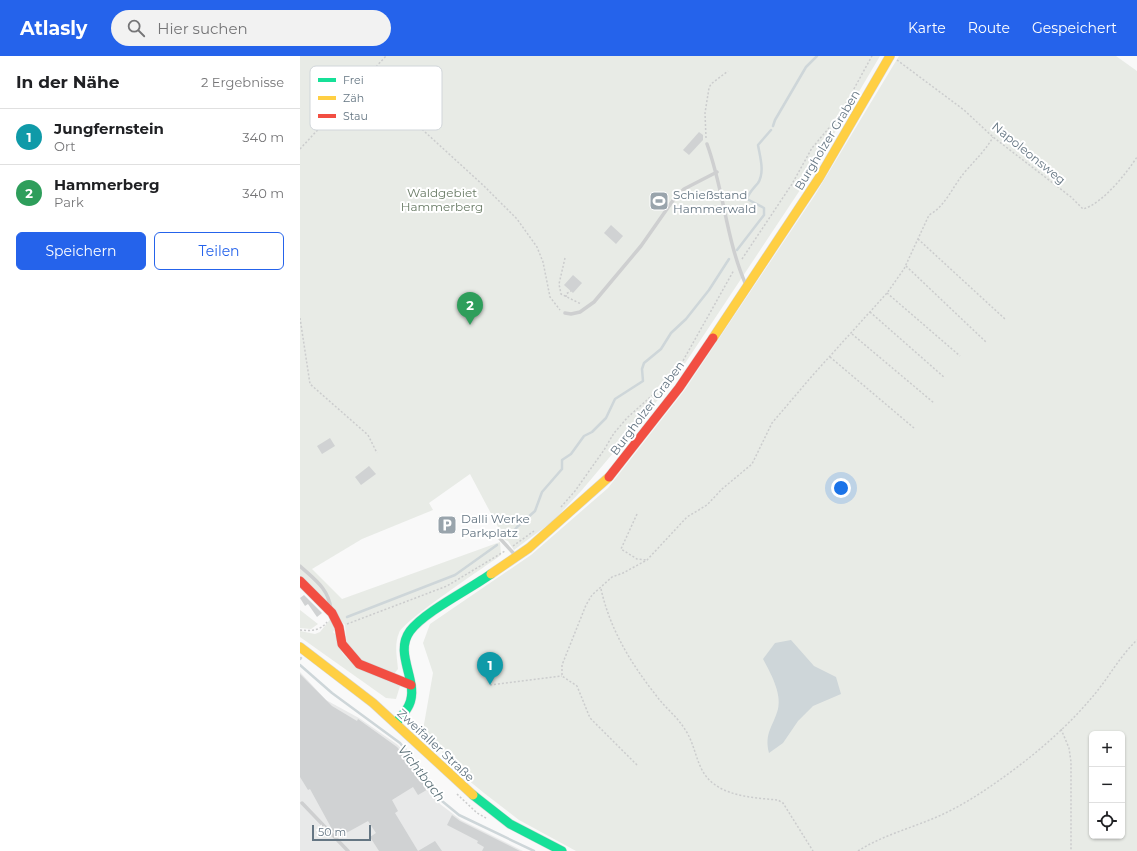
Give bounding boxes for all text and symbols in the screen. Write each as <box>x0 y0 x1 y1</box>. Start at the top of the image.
search box <box>111 10 391 46</box>
text: Atlasly <box>20 17 87 40</box>
icon: search <box>125 17 147 39</box>
text: Hier suchen <box>157 19 248 38</box>
text: Karte <box>908 19 946 37</box>
text: Route <box>968 19 1010 37</box>
text: Gespeichert <box>1032 19 1117 37</box>
legend <box>310 66 442 130</box>
text: In der Nähe <box>16 72 120 92</box>
text: Frei <box>343 73 364 87</box>
text: 2 Ergebnisse <box>201 74 284 90</box>
street label: Burgholzer Graben <box>791 87 863 193</box>
text: Zäh <box>343 91 364 105</box>
text: Stau <box>343 109 368 123</box>
text: Jungfernstein <box>54 119 164 138</box>
street label: Napoleonsweg <box>989 119 1069 187</box>
text: 1 <box>26 129 32 145</box>
text: 340 m <box>242 129 284 145</box>
text: Ort <box>54 138 76 154</box>
text: Hammerberg <box>54 175 159 194</box>
text: 2 <box>25 185 33 201</box>
text: 340 m <box>242 185 284 201</box>
park label: Waldgebiet Hammerberg <box>401 185 483 214</box>
place label: Schießstand Hammerwald <box>673 187 756 216</box>
sports icon: Schießstand Hammerwald <box>648 190 670 212</box>
text: Park <box>54 194 84 210</box>
button: Speichern <box>16 232 146 270</box>
button: Teilen <box>154 232 284 270</box>
pin: 2 <box>457 292 483 325</box>
street label: Burgholzer Graben <box>607 358 687 458</box>
your location <box>831 478 851 498</box>
place label: Dalli Werke Parkplatz <box>461 511 530 540</box>
parking icon: Dalli Werke Parkplatz <box>436 514 458 536</box>
pin: 1 <box>477 652 503 685</box>
street label: Zweifaller Straße <box>394 705 478 785</box>
map controls <box>1089 731 1125 839</box>
button: + <box>1089 731 1125 767</box>
water label: Vichtbach <box>395 742 449 804</box>
button: − <box>1089 767 1125 803</box>
button: locate <box>1089 803 1125 839</box>
scale bar <box>312 823 371 842</box>
text: 50 m <box>318 825 346 839</box>

